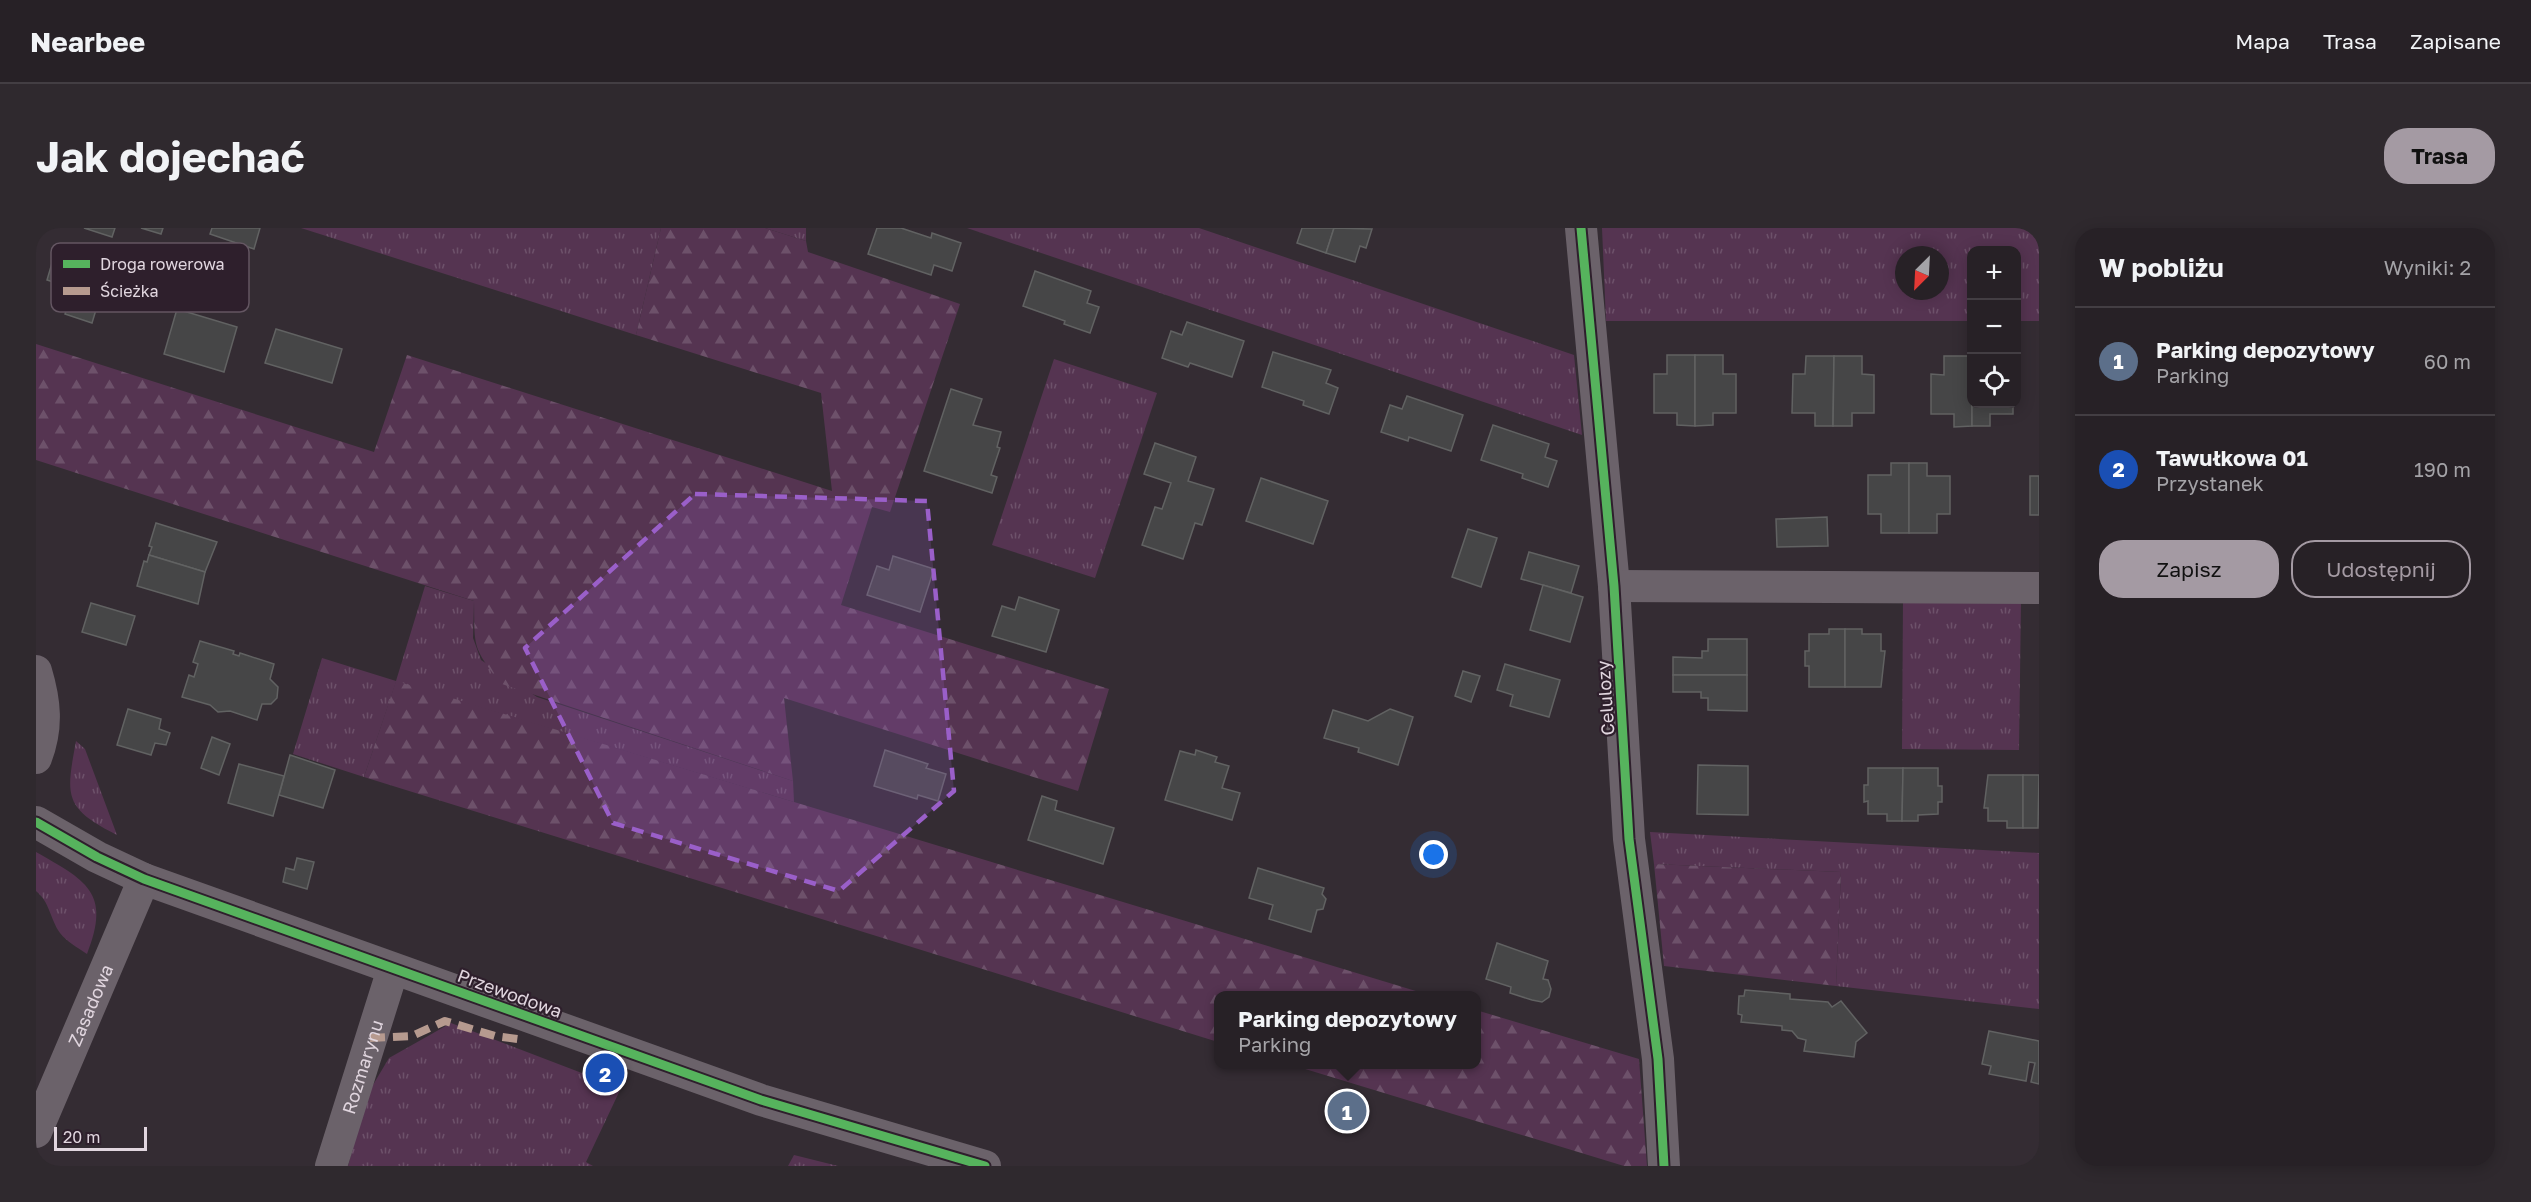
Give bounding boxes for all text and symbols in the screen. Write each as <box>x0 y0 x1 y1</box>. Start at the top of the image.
text: Nearbee <box>30 25 145 58</box>
text: Mapa <box>2235 28 2290 54</box>
text: Trasa <box>2323 28 2377 54</box>
text: Zapisane <box>2410 28 2501 54</box>
button: Trasa <box>2384 128 2495 184</box>
text: Jak dojechać <box>36 131 305 181</box>
legend <box>51 243 249 312</box>
north arrow <box>1895 246 1949 300</box>
map controls <box>1967 246 2021 408</box>
button: + <box>1967 246 2021 300</box>
text: W pobliżu <box>2099 252 2224 283</box>
text: Droga rowerowa <box>100 254 225 274</box>
text: Wyniki: 2 <box>2384 255 2471 279</box>
text: Ścieżka <box>100 281 159 301</box>
button: − <box>1967 300 2021 354</box>
text: Parking depozytowy <box>2156 336 2375 363</box>
text: 1 <box>2113 349 2124 373</box>
text: 60 m <box>2424 349 2471 373</box>
button: locate <box>1967 354 2021 408</box>
text: Parking <box>2156 363 2229 387</box>
text: Tawułkowa 01 <box>2156 444 2308 471</box>
text: 2 <box>2112 457 2125 481</box>
text: 190 m <box>2414 457 2471 481</box>
text: Przystanek <box>2156 471 2264 495</box>
button: Zapisz <box>2099 540 2279 598</box>
button: Udostępnij <box>2291 540 2471 598</box>
street label: Celulozy <box>1591 660 1619 736</box>
your location <box>1419 840 1448 869</box>
street label: Zasadowa <box>63 961 117 1049</box>
street label: Przewodowa <box>455 964 565 1022</box>
popup <box>1214 991 1481 1069</box>
text: Parking depozytowy <box>1238 1005 1457 1032</box>
street label: Rozmarynu <box>337 1017 387 1117</box>
text: Parking <box>1238 1032 1311 1056</box>
pin: 2 <box>586 1050 624 1096</box>
pin: 1 <box>1328 1088 1366 1134</box>
scale bar <box>54 1124 147 1152</box>
text: 20 m <box>63 1127 100 1147</box>

